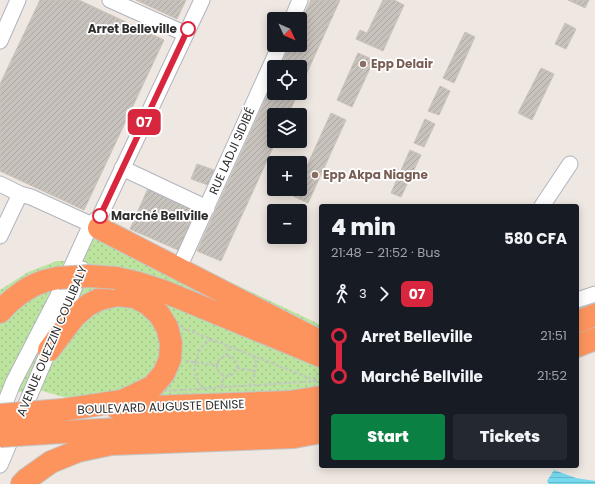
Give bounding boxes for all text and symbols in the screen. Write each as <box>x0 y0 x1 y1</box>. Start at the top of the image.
north arrow <box>267 12 307 52</box>
map controls <box>267 12 307 244</box>
place label: Arret Belleville <box>88 20 178 37</box>
marker: Arret Belleville <box>180 21 196 37</box>
place label: Epp Delair <box>371 55 433 72</box>
marker: Epp Delair <box>358 59 368 69</box>
button: locate <box>267 60 307 100</box>
street label: RUE LADJI SIDIBÉ <box>205 104 258 197</box>
button: layers <box>267 108 307 148</box>
line badge: 07 <box>126 109 162 135</box>
text: 07 <box>136 112 152 132</box>
button: + <box>267 156 307 196</box>
place label: Epp Akpa Niagne <box>323 166 428 183</box>
marker: Epp Akpa Niagne <box>310 170 320 180</box>
button: − <box>267 204 307 244</box>
place label: Marché Bellville <box>111 207 209 224</box>
marker: Marché Bellville <box>92 208 108 224</box>
text: 4 min <box>331 212 396 243</box>
text: 580 CFA <box>504 228 567 249</box>
text: 21:48 – 21:52 · Bus <box>331 243 440 262</box>
street label: AVENUE OUEZZIN COULIBALY <box>12 263 91 419</box>
icon: walk <box>331 283 353 305</box>
icon: forward <box>373 283 395 305</box>
text: 3 <box>359 284 367 303</box>
text: 07 <box>409 284 425 304</box>
text: Arret Belleville <box>361 326 473 347</box>
text: 21:51 <box>540 326 567 345</box>
text: Marché Bellville <box>361 366 483 387</box>
text: 21:52 <box>537 366 567 385</box>
street label: BOULEVARD AUGUSTE DENISE <box>77 395 245 418</box>
button: Start <box>331 414 445 460</box>
button: Tickets <box>453 414 567 460</box>

